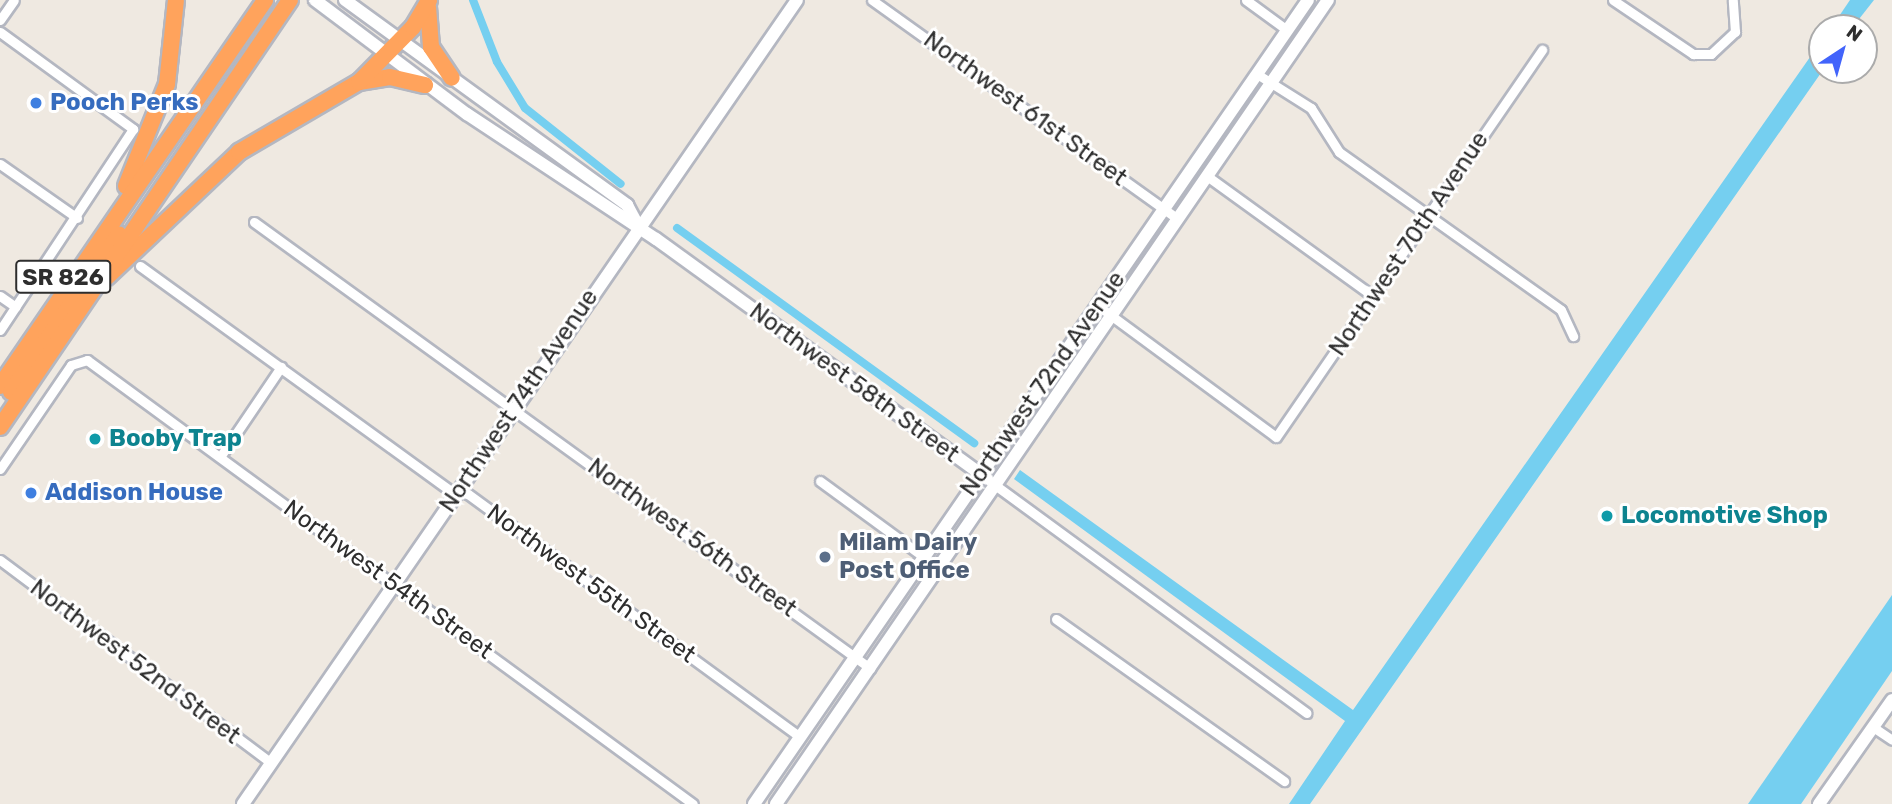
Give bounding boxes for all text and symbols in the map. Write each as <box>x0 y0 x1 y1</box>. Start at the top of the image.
north arrow <box>1808 14 1878 84</box>
text: N <box>1842 20 1867 47</box>
street label: Northwest 61st Street <box>918 26 1132 192</box>
place label: Pooch Perks <box>50 89 199 117</box>
marker: Pooch Perks <box>28 95 44 111</box>
street label: Northwest 70th Avenue <box>1323 126 1495 362</box>
road number: SR 826 <box>14 258 112 296</box>
street label: Northwest 72nd Avenue <box>954 266 1132 502</box>
street label: Northwest 74th Avenue <box>433 284 605 518</box>
street label: Northwest 58th Street <box>744 297 964 469</box>
place label: Booby Trap <box>109 425 243 453</box>
marker: Booby Trap <box>87 431 103 447</box>
street label: Northwest 56th Street <box>582 453 802 623</box>
place label: Addison House <box>45 479 223 507</box>
marker: Addison House <box>23 485 39 501</box>
street label: Northwest 54th Street <box>278 494 498 666</box>
street label: Northwest 55th Street <box>481 499 701 669</box>
place label: Locomotive Shop <box>1621 502 1828 530</box>
marker: Locomotive Shop <box>1599 508 1615 524</box>
place label: Milam Dairy Post Office <box>839 529 977 585</box>
marker: Milam Dairy Post Office <box>817 549 833 565</box>
street label: Northwest 52nd Street <box>24 574 246 750</box>

